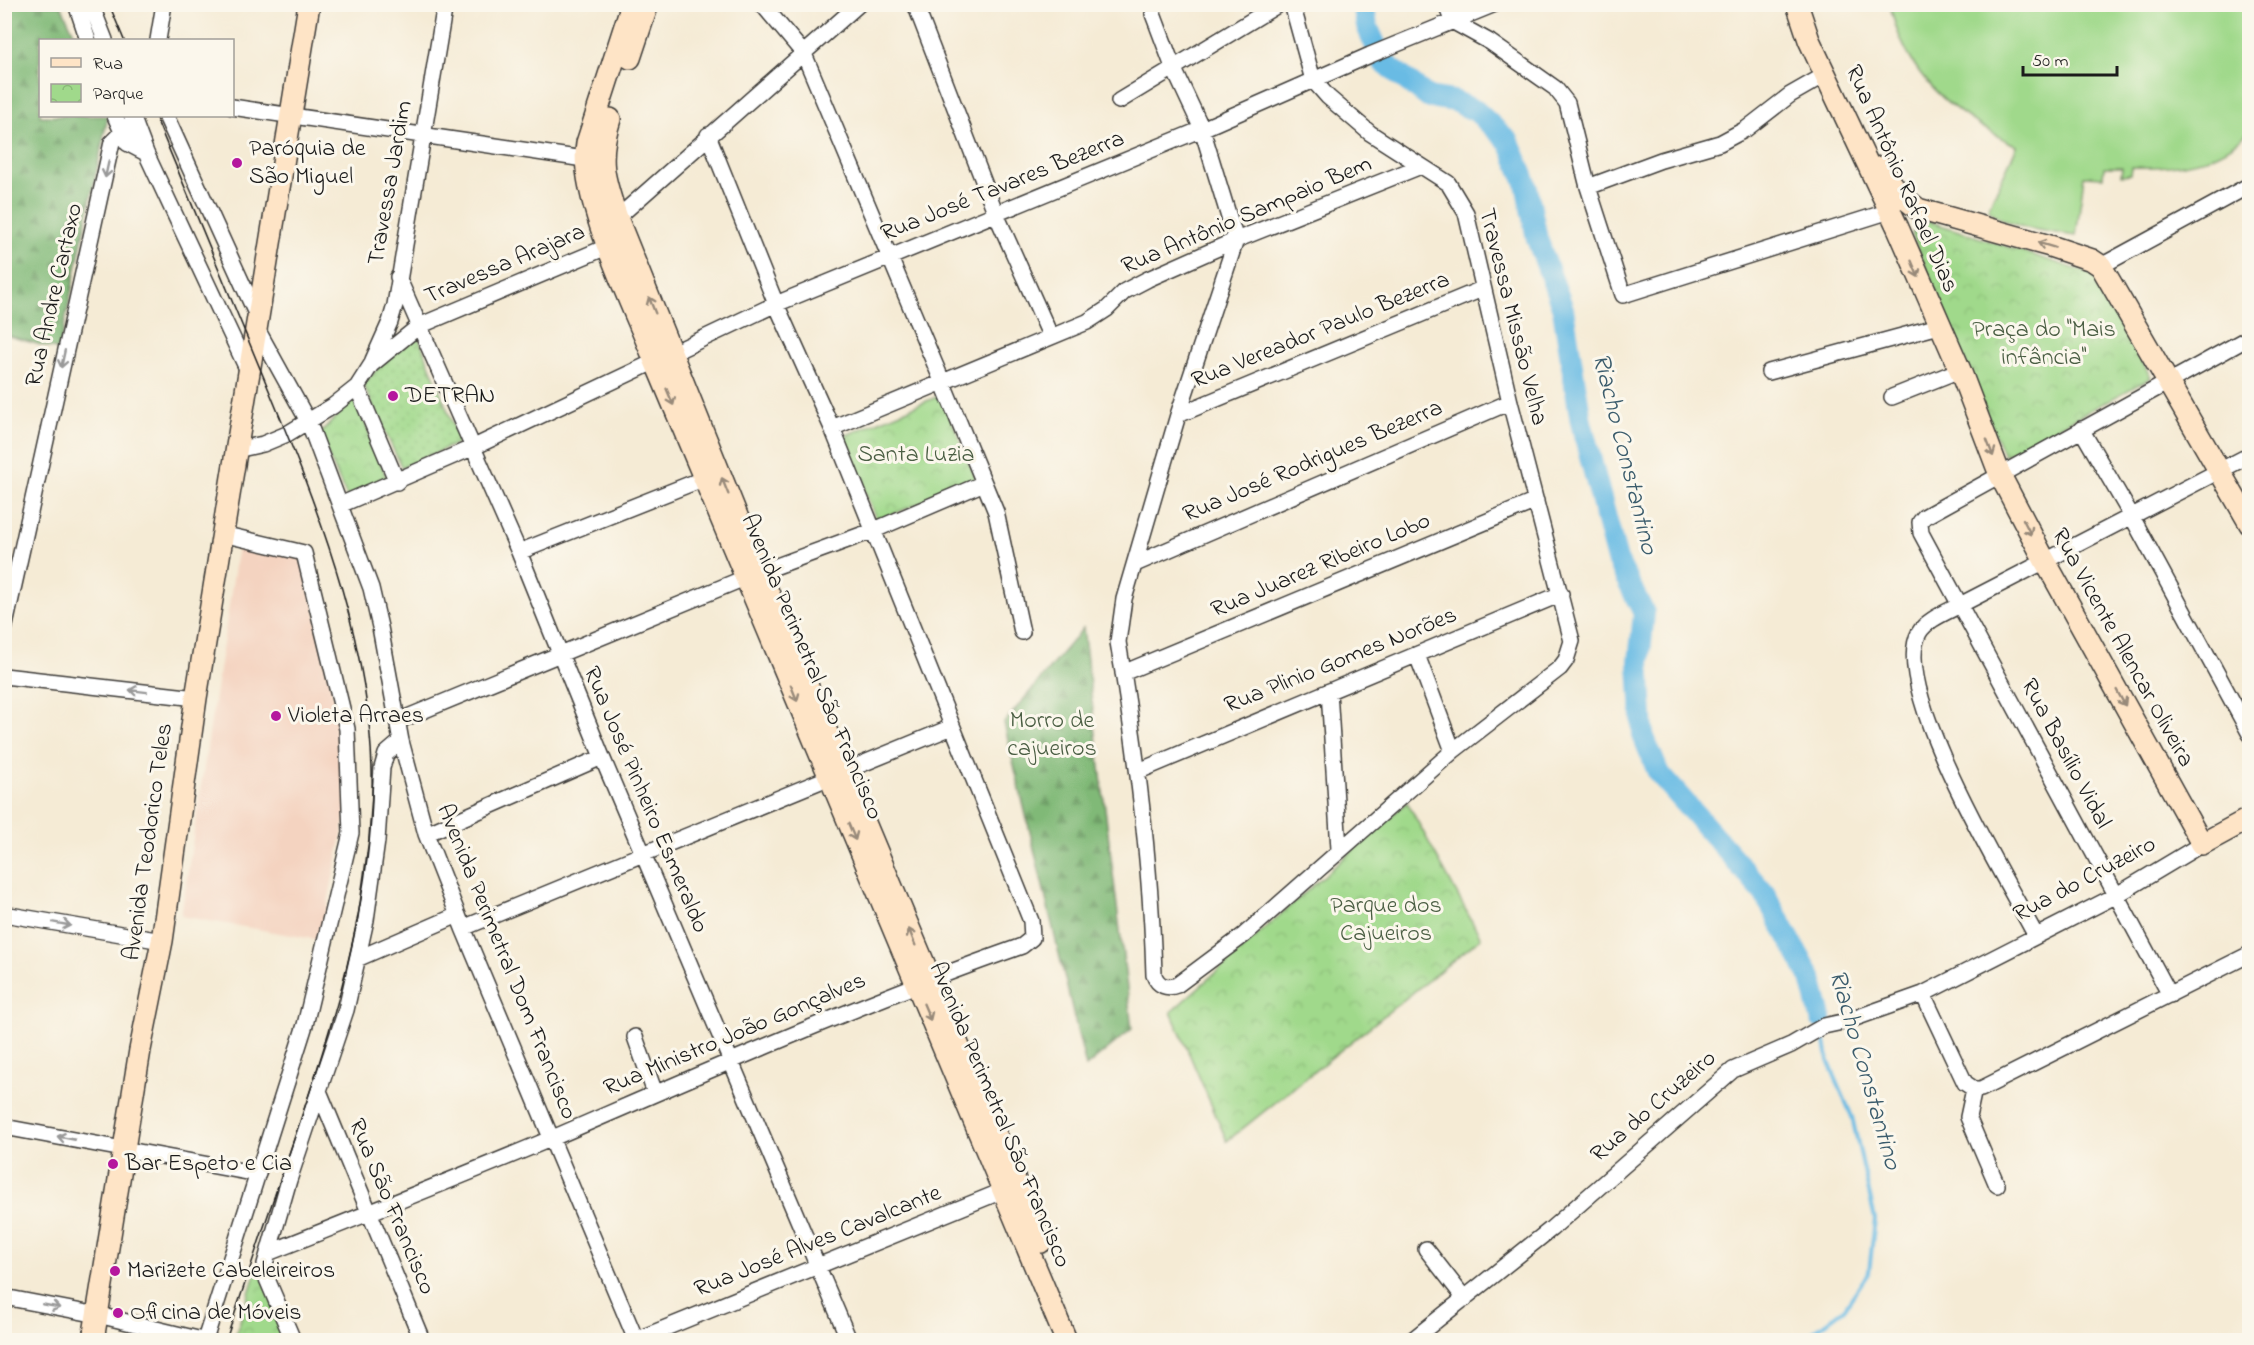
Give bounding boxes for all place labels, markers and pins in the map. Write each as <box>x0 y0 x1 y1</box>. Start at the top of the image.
place label: Paróquia de São Miguel <box>249 132 366 195</box>
marker: Paróquia de São Miguel <box>230 156 244 170</box>
place label: DETRAN <box>404 379 495 414</box>
marker: DETRAN <box>386 389 400 403</box>
place label: Violeta Arraes <box>287 699 424 734</box>
marker: Violeta Arraes <box>269 709 283 723</box>
place label: Bar Espeto e Cia <box>124 1147 292 1182</box>
marker: Bar Espeto e Cia <box>106 1157 120 1171</box>
place label: Marizete Cabeleireiros <box>127 1254 335 1289</box>
marker: Marizete Cabeleireiros <box>108 1264 122 1278</box>
place label: Oficina de Móveis <box>130 1296 302 1331</box>
marker: Oficina de Móveis <box>111 1306 125 1320</box>

